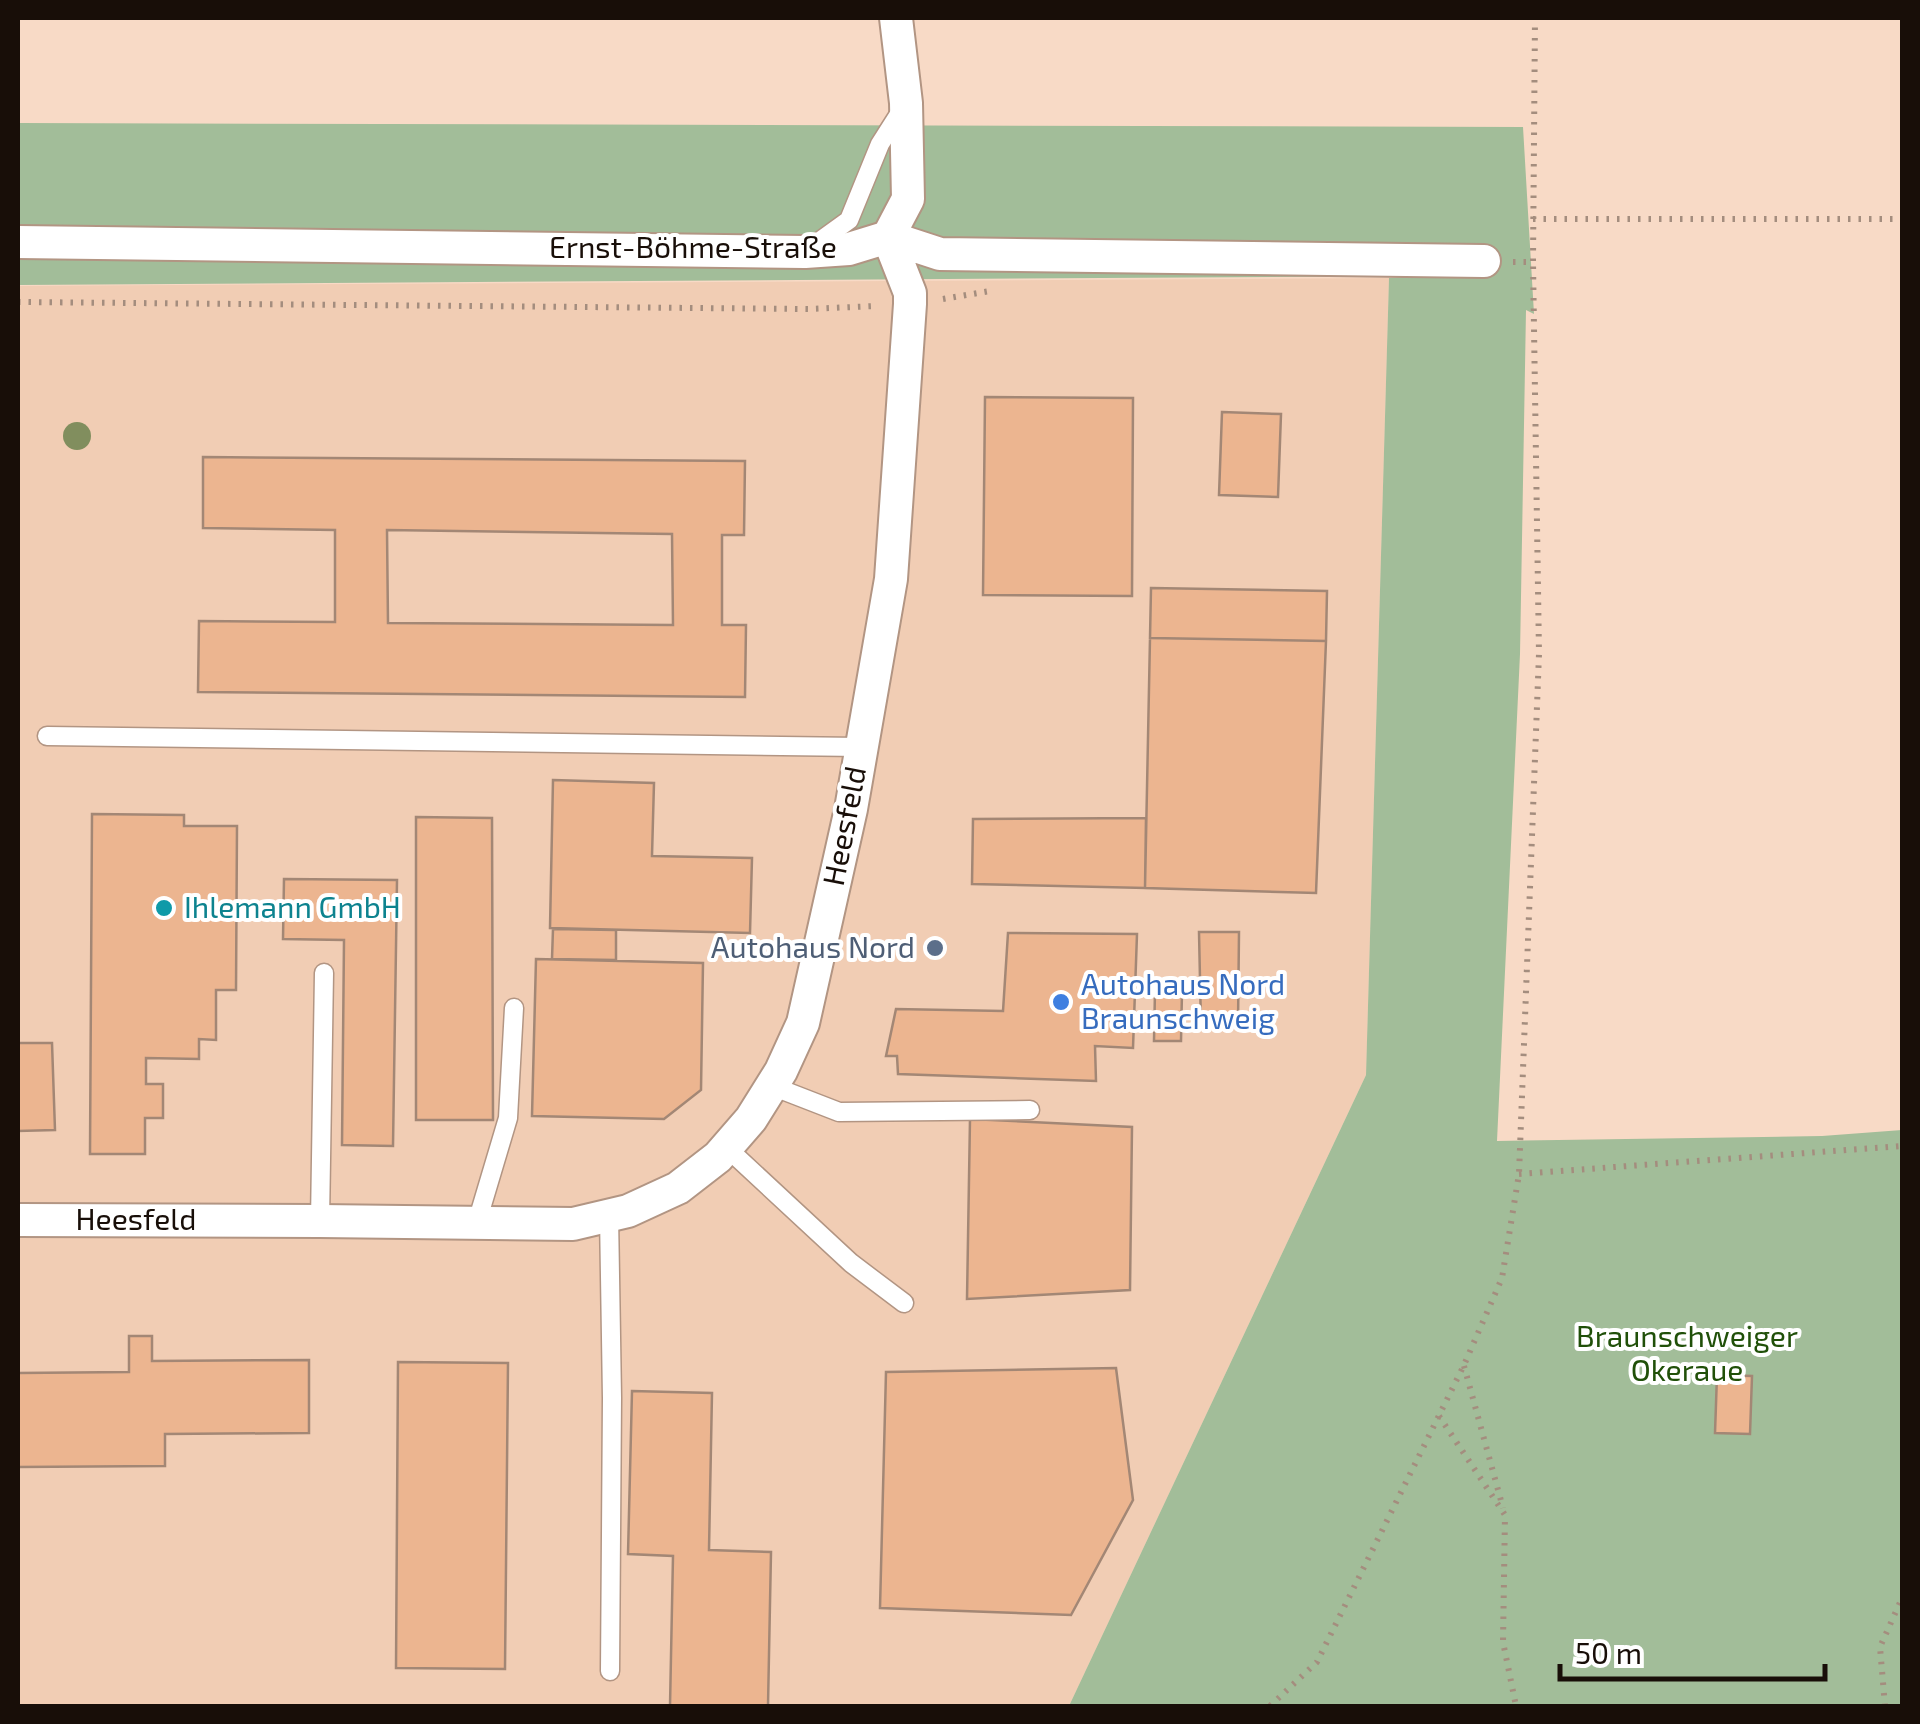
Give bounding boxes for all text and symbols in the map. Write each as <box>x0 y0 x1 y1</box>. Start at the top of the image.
street label: Ernst-Böhme-Straße <box>549 228 837 264</box>
street label: Heesfeld <box>814 763 872 888</box>
place label: Ihlemann GmbH <box>184 888 401 924</box>
marker: Ihlemann GmbH <box>153 897 175 919</box>
place label: Autohaus Nord <box>711 928 915 964</box>
marker: Autohaus Nord <box>924 937 946 959</box>
place label: Autohaus Nord Braunschweig <box>1081 965 1285 1035</box>
marker: Autohaus Nord Braunschweig <box>1050 991 1072 1013</box>
street label: Heesfeld <box>76 1200 196 1236</box>
park label: Braunschweiger Okeraue <box>1576 1317 1798 1387</box>
scale bar <box>1560 1619 1825 1681</box>
text: 50 m <box>1575 1634 1642 1670</box>

